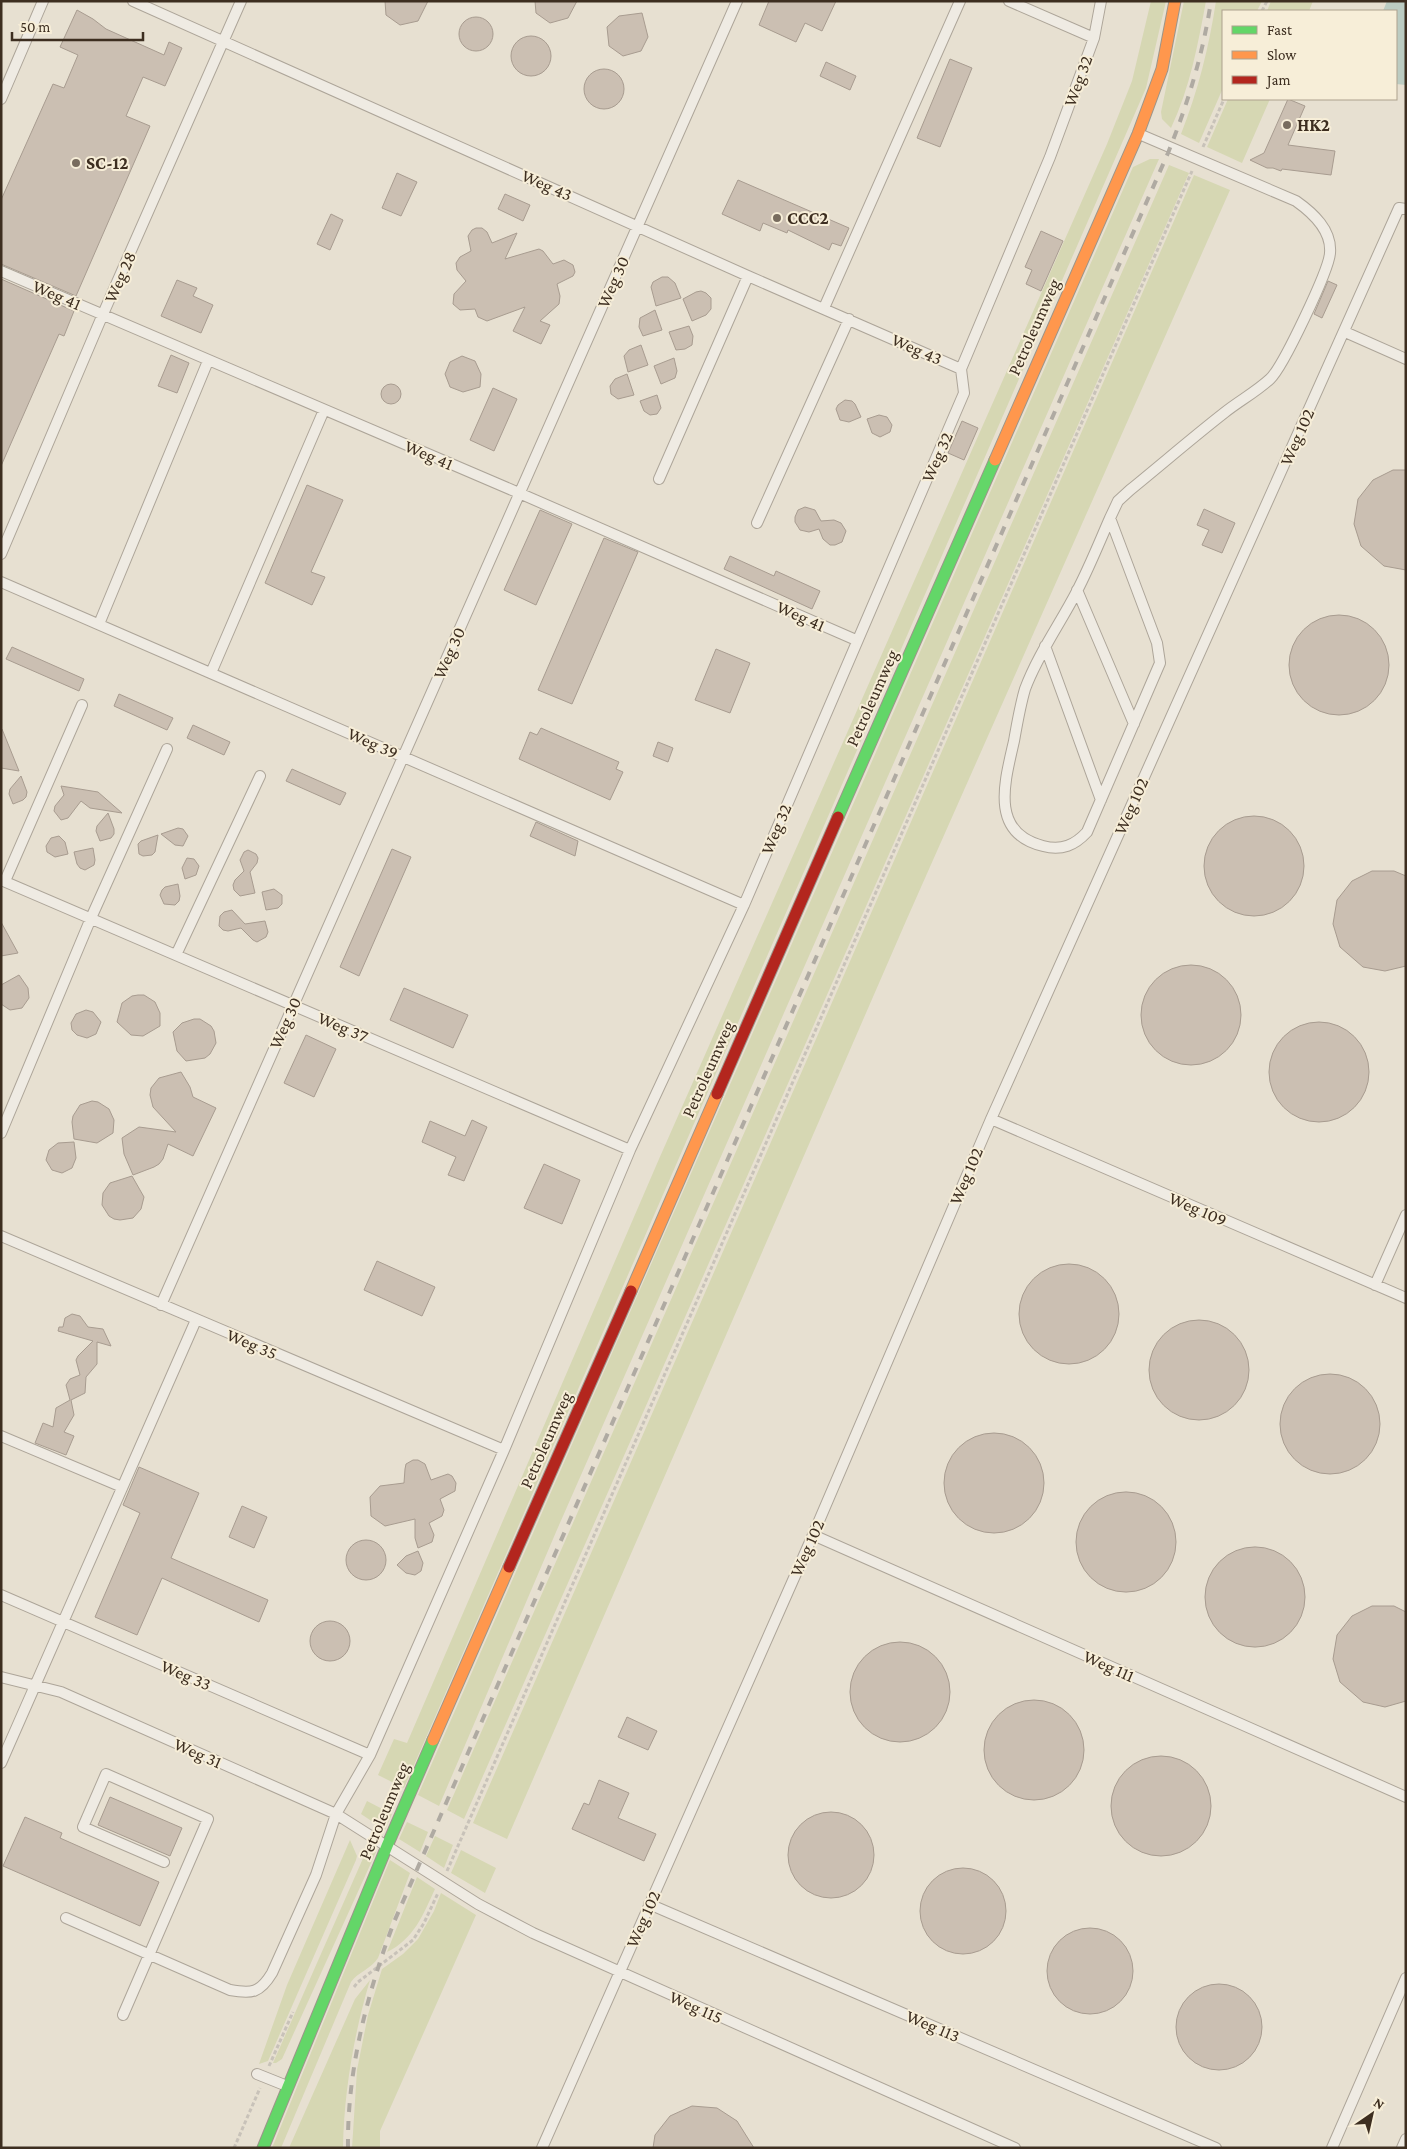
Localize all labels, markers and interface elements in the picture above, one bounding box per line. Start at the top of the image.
scale bar [12,10,144,42]
legend [1222,10,1397,100]
text: 50 m [20,19,50,35]
text: Fast [1267,22,1293,38]
text: Slow [1267,47,1297,63]
street label: Weg 32 [1060,53,1096,109]
text: Jam [1265,72,1290,89]
place label: HK2 [1297,115,1330,135]
marker: HK2 [1281,119,1293,131]
place label: SC-12 [86,153,128,173]
marker: SC-12 [70,157,82,169]
street label: Weg 43 [519,165,575,205]
place label: CCC2 [787,208,829,228]
marker: CCC2 [771,212,783,224]
street label: Weg 28 [100,248,140,306]
street label: Weg 30 [593,253,633,311]
street label: Petroleumweg [1004,275,1064,378]
street label: Weg 41 [30,276,84,314]
street label: Weg 43 [889,329,945,369]
street label: Weg 102 [1276,405,1318,469]
street label: Weg 32 [917,429,957,485]
street label: Weg 41 [402,436,456,474]
street label: Weg 41 [774,597,828,635]
street label: Weg 30 [429,624,469,682]
street label: Petroleumweg [842,646,902,749]
street label: Weg 39 [345,723,401,763]
street label: Weg 102 [1110,774,1152,838]
street label: Weg 32 [756,801,796,857]
street label: Weg 30 [265,994,305,1052]
street label: Weg 37 [315,1008,371,1046]
street label: Petroleumweg [678,1017,738,1120]
street label: Weg 102 [945,1144,987,1208]
street label: Weg 109 [1166,1188,1230,1230]
street label: Weg 35 [224,1324,280,1364]
street label: Petroleumweg [516,1388,576,1491]
street label: Weg 102 [786,1516,828,1580]
street label: Weg 111 [1080,1646,1138,1686]
street label: Weg 33 [158,1655,214,1695]
street label: Weg 31 [171,1734,225,1772]
street label: Petroleumweg [355,1759,414,1863]
street label: Weg 102 [622,1887,664,1951]
street label: Weg 115 [666,1986,726,2028]
street label: Weg 113 [903,2006,963,2046]
north arrow [1347,2089,1397,2139]
text: N [1371,2094,1388,2113]

